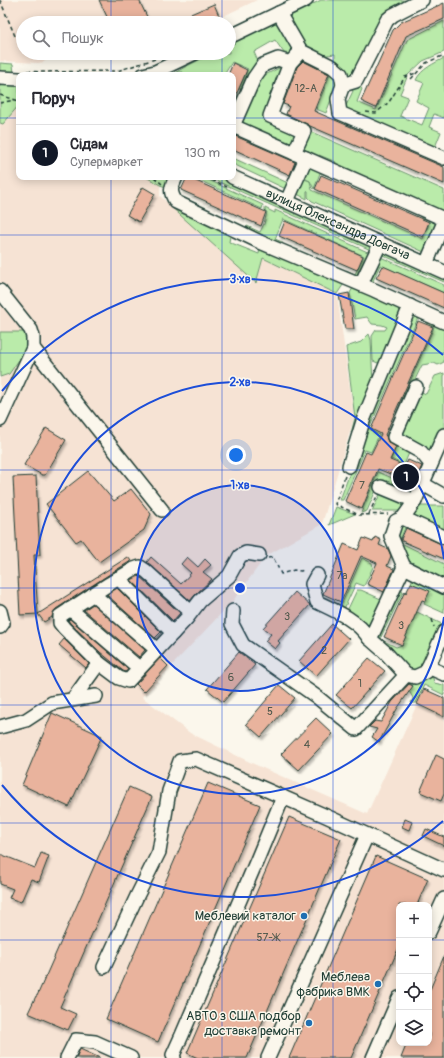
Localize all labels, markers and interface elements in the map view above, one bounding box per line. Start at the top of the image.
search box [16,16,236,60]
icon: search [30,27,52,49]
text: Пошук [62,29,104,48]
house number: 12-А [295,82,317,95]
text: Поруч [32,88,75,109]
text: Сідам [70,135,108,154]
text: 1 [42,145,48,161]
text: 130 m [184,145,220,161]
text: Супермаркет [70,154,143,170]
street label: вулиця Олександра Довгача [263,185,412,264]
text: 3 хв [229,272,251,287]
text: 2 хв [229,375,251,390]
your location [226,445,246,465]
pin: 1 [393,462,419,492]
text: 1 хв [230,478,250,493]
house number: 7 [359,479,365,492]
house number: 7а [337,569,347,582]
centre of rings [233,581,247,595]
house number: 3 [284,610,290,623]
house number: 3 [398,619,404,632]
house number: 2 [321,644,327,657]
house number: 6 [228,671,234,684]
house number: 1 [358,677,362,690]
house number: 5 [267,705,273,718]
house number: 4 [304,738,311,751]
map controls [396,902,432,1046]
button: + [396,902,432,938]
place label: Меблевий каталог [195,908,297,924]
marker: Меблевий каталог [299,911,309,921]
house number: 57-Ж [256,931,281,944]
button: − [396,938,432,974]
place label: Меблева фабрика ВМК [296,969,370,1000]
button: locate [396,974,432,1010]
marker: Меблева фабрика ВМК [373,979,383,989]
place label: АВТО з США подбор доставка ремонт [186,1008,301,1039]
button: layers [396,1010,432,1046]
marker: АВТО з США подбор доставка ремонт [304,1018,314,1028]

